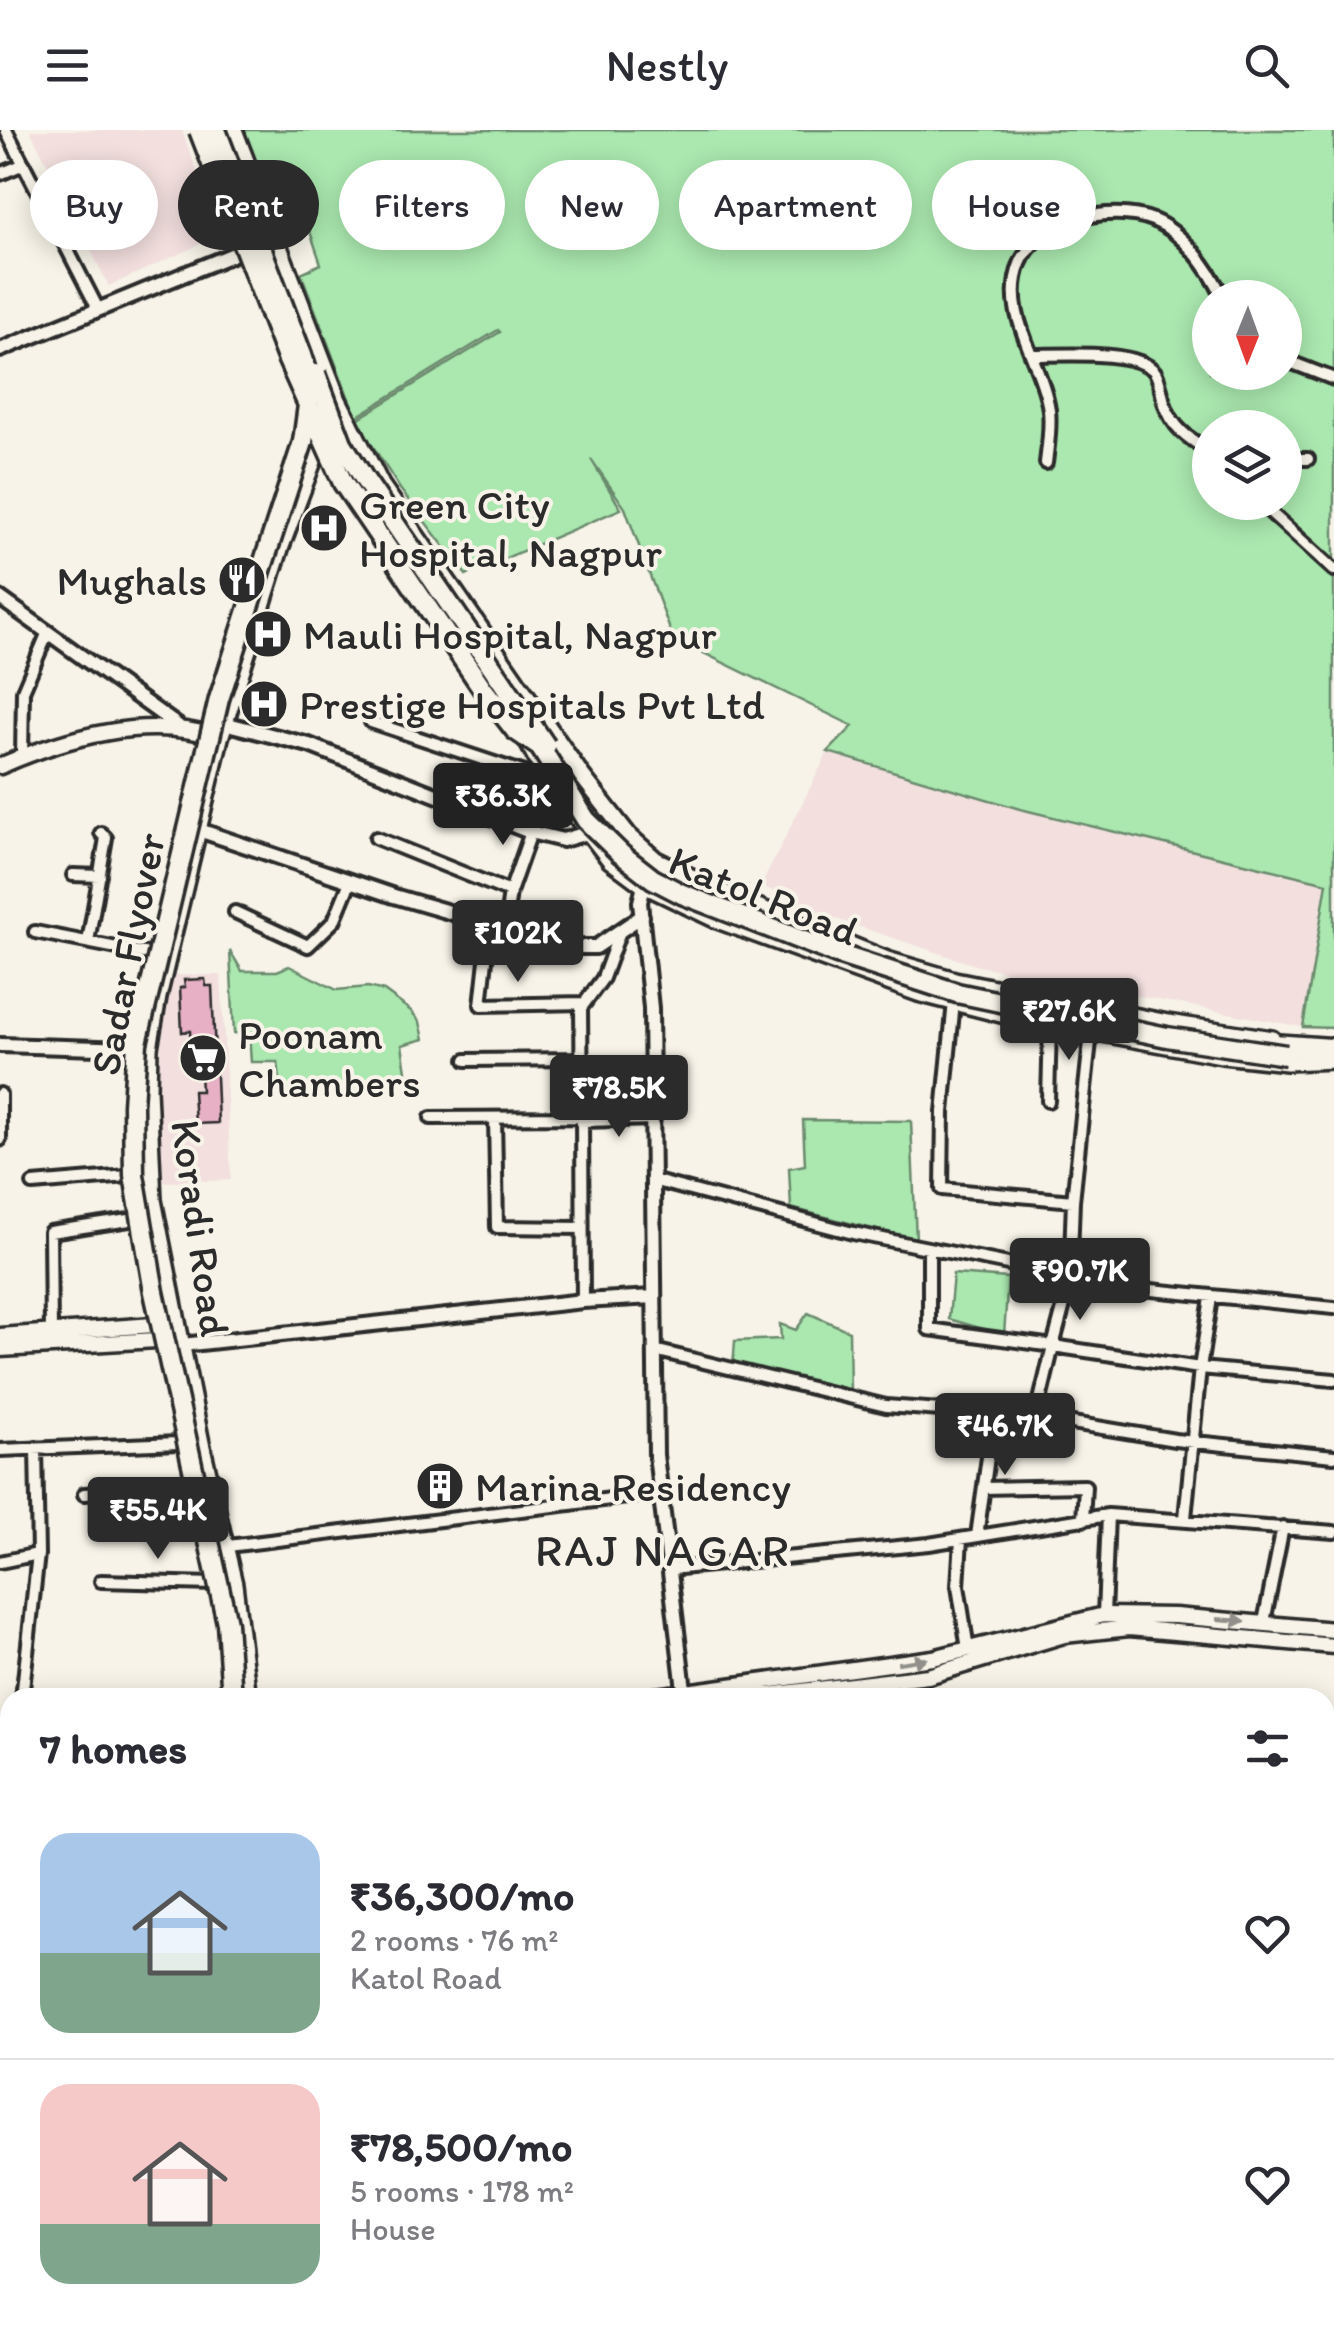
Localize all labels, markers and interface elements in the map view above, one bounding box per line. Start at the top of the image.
icon: menu [40,38,95,93]
text: Nestly [606,38,728,92]
icon: search [1239,38,1294,93]
chip: Buy [30,160,158,250]
chip: Rent [178,160,319,250]
chip: Filters [339,160,505,250]
chip: New [525,160,659,250]
chip: Apartment [679,160,912,250]
chip: House [932,160,1096,250]
north arrow [1192,280,1302,390]
map controls [1192,280,1302,520]
button: layers [1192,410,1302,520]
place label: Green City Hospital, Nagpur [359,479,662,578]
hospital icon: Green City Hospital, Nagpur [298,502,350,554]
restaurant icon: Mughals [216,554,268,606]
place label: Mughals [57,555,207,606]
hospital icon: Mauli Hospital, Nagpur [242,608,294,660]
place label: Mauli Hospital, Nagpur [303,609,717,660]
hospital icon: Prestige Hospitals Pvt Ltd [238,678,290,730]
place label: Prestige Hospitals Pvt Ltd [299,679,765,730]
pin: ₹36.3K [422,763,584,848]
text: ₹36.3K [455,776,551,814]
street label: Sadar Flyover [79,828,176,1079]
street label: Katol Road [662,835,866,956]
pin: ₹102K [448,900,588,985]
text: ₹102K [474,913,562,951]
pin: ₹27.6K [988,978,1150,1063]
text: ₹27.6K [1022,991,1116,1029]
place label: Poonam Chambers [238,1009,421,1108]
supermarket icon: Poonam Chambers [177,1032,229,1084]
pin: ₹78.5K [538,1055,700,1140]
text: ₹78.5K [572,1068,666,1106]
street label: Koradi Road [160,1117,241,1340]
pin: ₹90.7K [999,1238,1161,1323]
text: ₹90.7K [1032,1251,1128,1289]
pin: ₹46.7K [924,1393,1086,1478]
text: ₹46.7K [957,1406,1053,1444]
building icon: Marina Residency [414,1460,466,1512]
place label: Marina Residency [475,1461,791,1512]
pin: ₹55.4K [77,1477,239,1562]
text: ₹55.4K [110,1490,206,1528]
district label: RAJ NAGAR [535,1523,791,1577]
one-way arrow [1215,1612,1247,1628]
one-way arrow [896,1653,928,1669]
icon: filters [1240,1721,1295,1776]
text: 7 homes [40,1723,187,1774]
text: ₹36,300/mo [350,1870,575,1921]
icon: home [120,1873,240,1993]
icon: heart [1240,1906,1295,1961]
text: 2 rooms · 76 m² [350,1921,559,1959]
text: Katol Road [350,1959,502,1997]
text: ₹78,500/mo [350,2121,572,2172]
icon: home [120,2124,240,2244]
icon: heart [1240,2157,1295,2212]
text: 5 rooms · 178 m² [350,2172,574,2210]
text: House [350,2210,436,2248]

